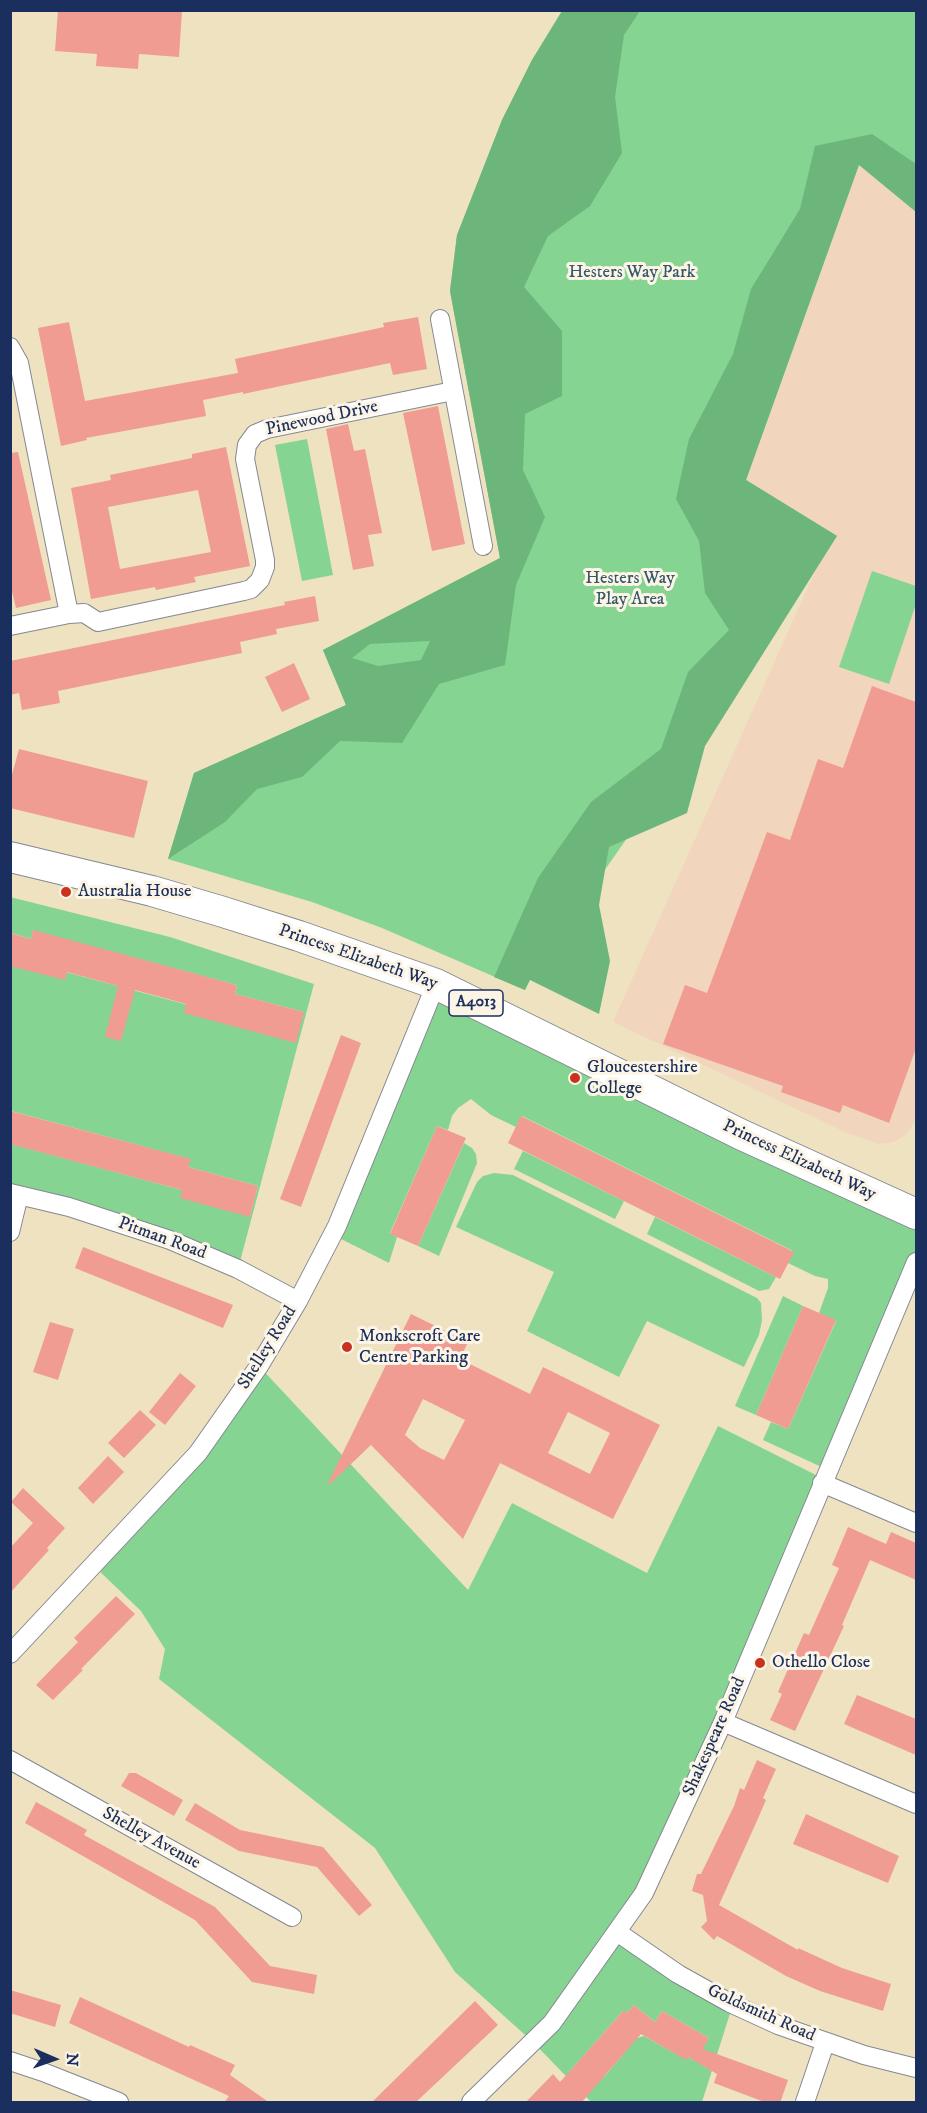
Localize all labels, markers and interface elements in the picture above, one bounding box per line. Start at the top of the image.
park label: Hesters Way Park [568,262,696,284]
street label: Pinewood Drive [264,397,380,441]
park label: Hesters Way Play Area [585,568,675,610]
place label: Australia House [78,881,192,903]
marker: Australia House [59,885,73,899]
street label: Princess Elizabeth Way [276,921,440,995]
road number: A4013 [449,990,503,1016]
place label: Gloucestershire College [587,1057,698,1100]
marker: Gloucestershire College [568,1071,582,1085]
street label: Princess Elizabeth Way [719,1116,879,1206]
street label: Pitman Road [115,1213,209,1265]
street label: Shelley Road [234,1302,302,1394]
place label: Monkscroft Care Centre Parking [359,1326,481,1368]
marker: Monkscroft Care Centre Parking [340,1340,354,1354]
place label: Othello Close [772,1652,870,1674]
marker: Othello Close [753,1656,767,1670]
street label: Shakespeare Road [679,1674,751,1800]
street label: Shelley Avenue [98,1803,204,1875]
street label: Goldsmith Road [704,1981,818,2047]
north arrow [24,2029,84,2089]
text: N [62,2053,82,2067]

